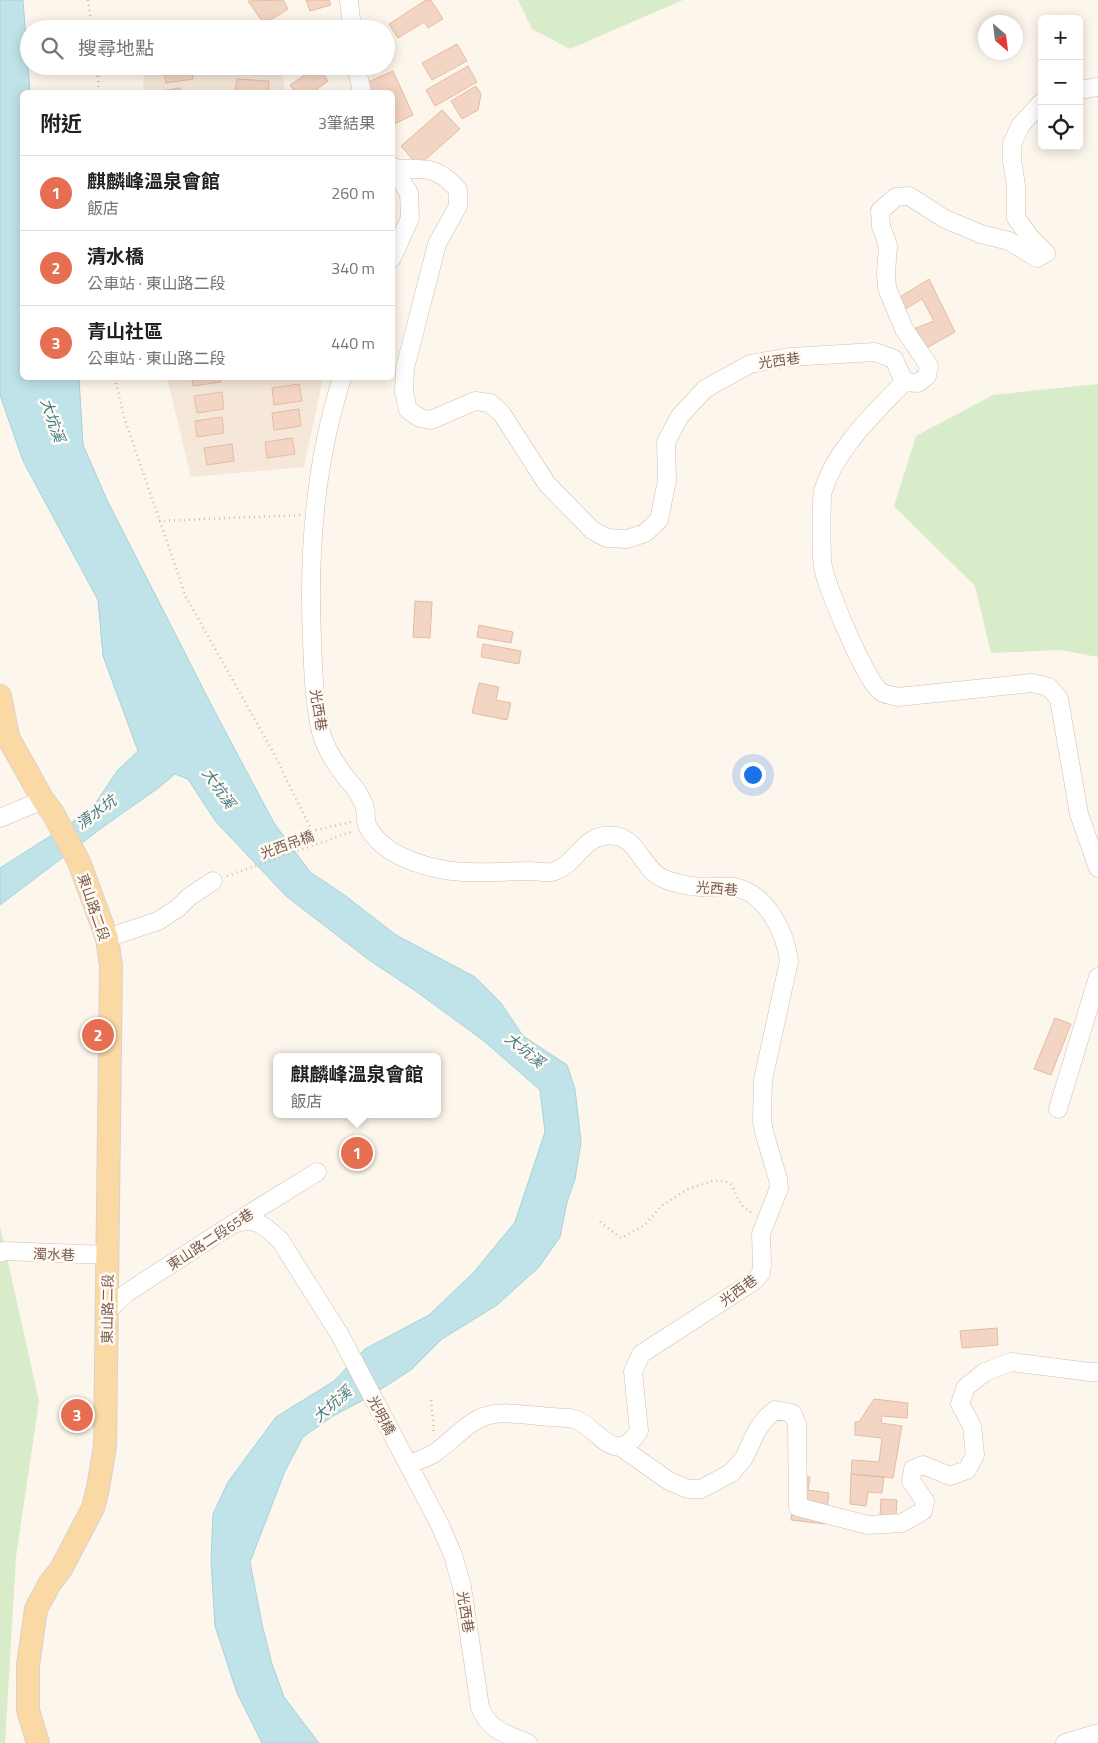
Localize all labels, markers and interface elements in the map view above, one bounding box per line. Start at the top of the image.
north arrow [978,15,1023,60]
map controls [1038,15,1083,150]
button: + [1038,15,1083,60]
search box [20,20,395,75]
text: 搜尋地點 [78,33,154,62]
icon: search [38,34,66,62]
button: − [1038,60,1083,105]
button: locate [1038,105,1083,150]
text: 附近 [40,107,82,139]
text: 3筆結果 [318,111,375,135]
text: 麒麟峰溫泉會館 [87,166,220,195]
text: 1 [52,181,60,205]
text: 260 m [331,181,375,205]
text: 飯店 [87,196,119,220]
text: 清水橋 [87,241,144,270]
text: 2 [52,256,60,280]
text: 340 m [331,256,375,280]
text: 公車站 · 東山路二段 [87,271,226,295]
text: 青山社區 [87,316,163,345]
text: 3 [52,331,60,355]
text: 440 m [331,331,375,355]
text: 公車站 · 東山路二段 [87,346,226,370]
street label: 光西巷 [757,347,801,373]
water label: 大坑溪 [35,395,72,447]
street label: 光西巷 [305,688,333,732]
your location [740,762,766,788]
water label: 大坑溪 [197,763,242,815]
water label: 清水坑 [71,788,123,835]
street label: 光西吊橋 [257,825,317,863]
street label: 東山路二段 [73,870,115,944]
street label: 光西巷 [695,876,739,900]
pin: 2 [82,1016,114,1054]
water label: 大坑溪 [500,1027,551,1074]
popup [273,1053,441,1118]
text: 麒麟峰溫泉會館 [290,1059,424,1088]
text: 飯店 [290,1089,323,1113]
pin: 1 [341,1134,373,1172]
street label: 東山路二段65巷 [162,1203,258,1275]
street label: 濁水巷 [33,1243,75,1265]
street label: 光西巷 [715,1269,761,1311]
street label: 東山路二段 [96,1274,118,1344]
water label: 大坑溪 [307,1379,358,1427]
street label: 光明橋 [363,1392,401,1438]
pin: 3 [61,1396,93,1434]
street label: 光西巷 [452,1590,480,1634]

